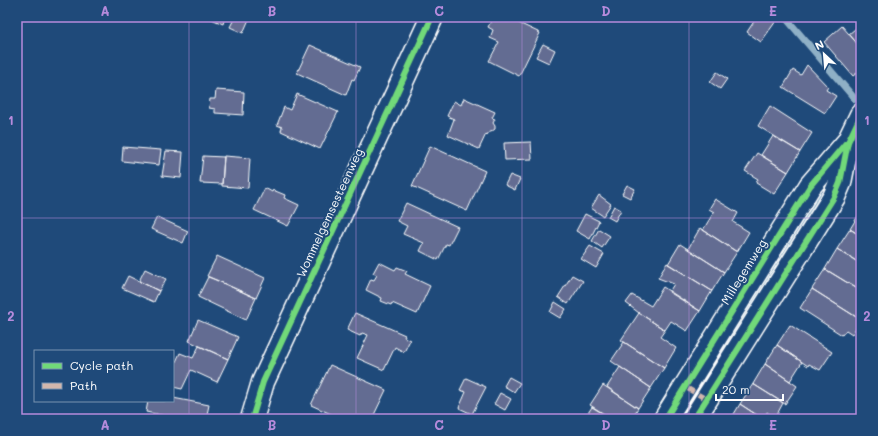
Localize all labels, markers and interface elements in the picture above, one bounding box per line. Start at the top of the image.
text: A [100,2,110,19]
text: B [268,2,277,19]
text: C [434,2,444,19]
text: D [601,2,611,19]
text: E [769,2,777,19]
north arrow [804,34,844,74]
text: N [812,36,826,53]
text: 1 [8,111,14,128]
text: 1 [864,111,870,128]
street label: Wommelgemsesteenweg [292,145,366,280]
street label: Millegemweg [717,236,770,307]
text: 2 [7,307,15,324]
text: 2 [863,307,871,324]
legend [34,350,174,402]
text: Cycle path [70,357,133,373]
scale bar [716,376,783,402]
text: Path [70,377,97,393]
text: 20 m [722,381,750,397]
text: A [100,416,110,433]
text: B [268,416,277,433]
text: C [434,416,444,433]
text: D [601,416,611,433]
text: E [769,416,777,433]

